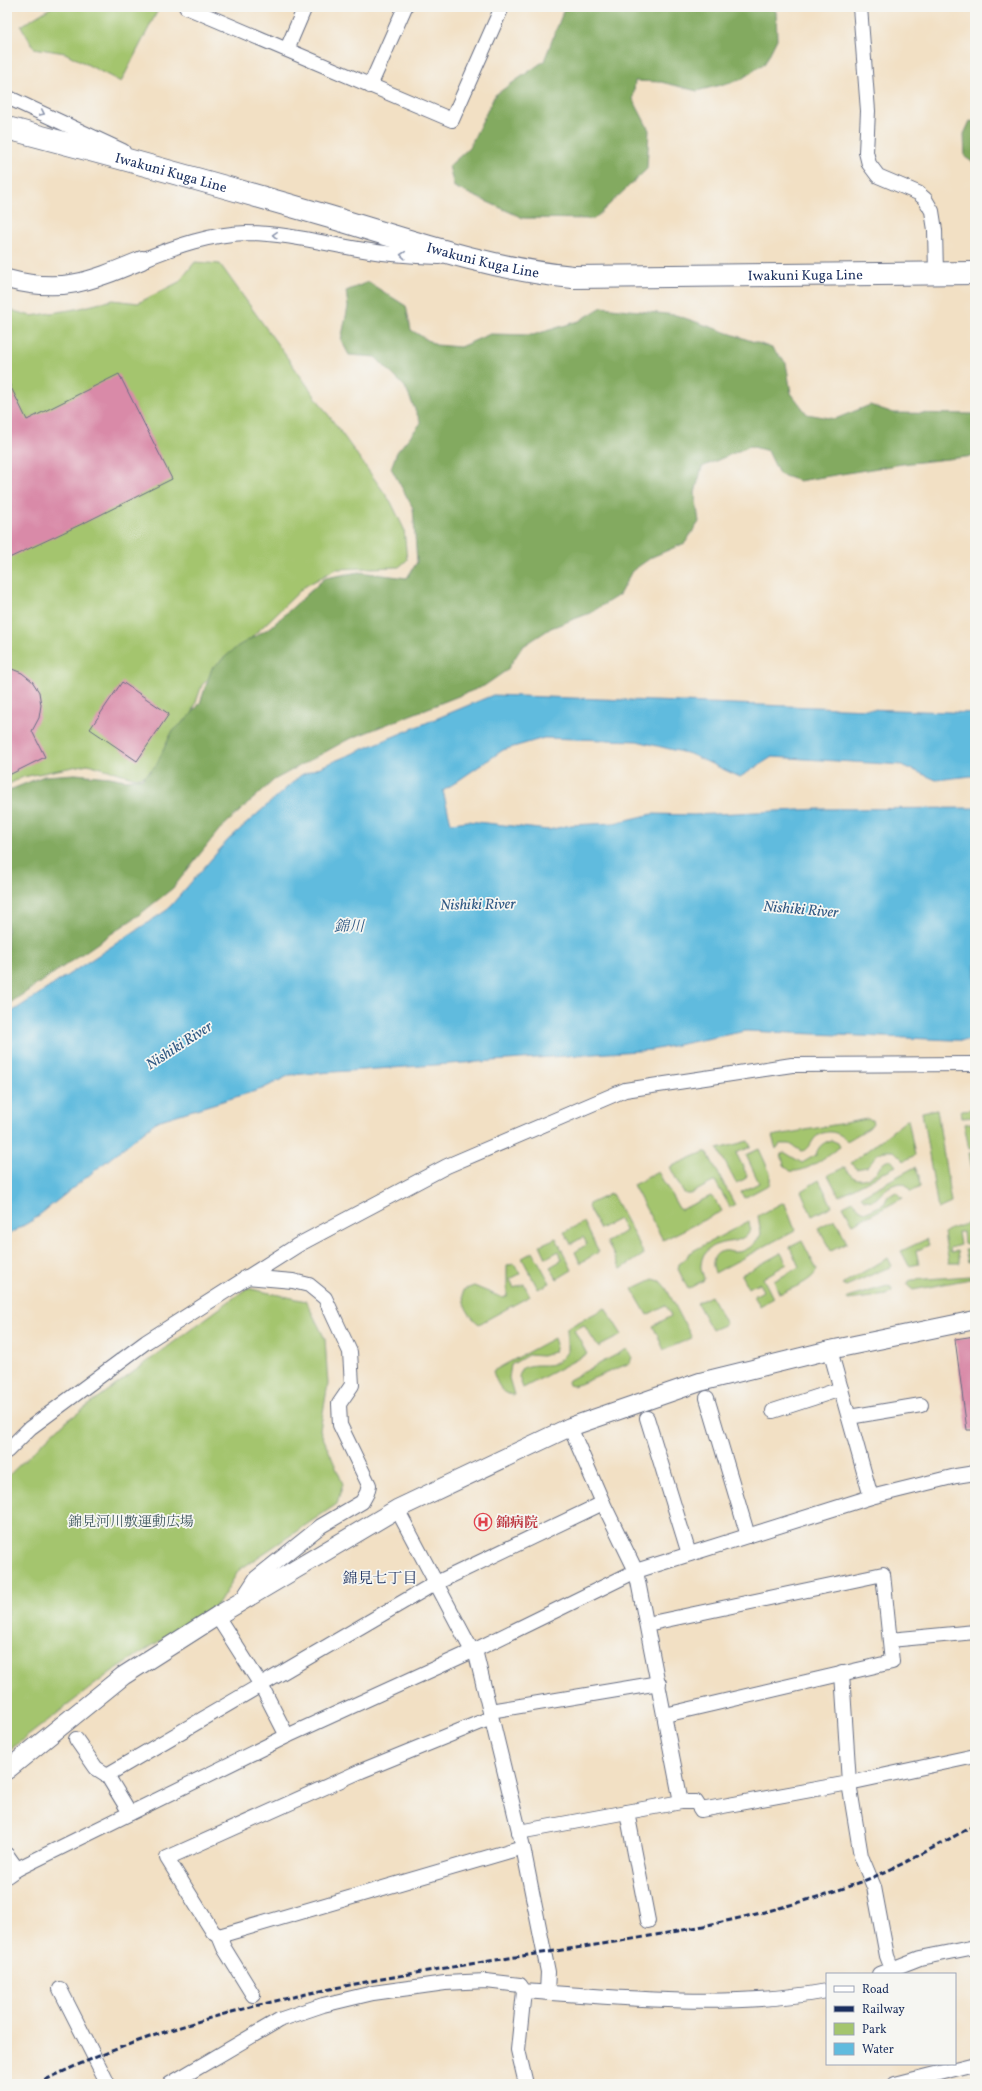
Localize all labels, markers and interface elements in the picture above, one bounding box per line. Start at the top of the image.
one-way arrow [38,108,46,116]
street label: Iwakuni Kuga Line [113,149,229,198]
one-way arrow [272,231,278,240]
street label: Iwakuni Kuga Line [424,239,541,284]
one-way arrow [400,250,406,259]
street label: Iwakuni Kuga Line [748,266,863,286]
water label: Nishiki River [440,894,516,917]
water label: Nishiki River [762,897,840,924]
water label: 錦川 [334,917,366,938]
water label: Nishiki River [142,1017,218,1076]
hospital icon: 錦病院 [473,1512,493,1532]
park label: 錦見河川敷運動広場 [68,1513,194,1532]
place label: 錦病院 [496,1514,538,1533]
district label: 錦見七丁目 [342,1569,418,1590]
legend [826,1973,956,2065]
text: Road [862,1982,889,1998]
text: Railway [862,2002,905,2018]
text: Park [862,2022,887,2038]
text: Water [862,2042,894,2058]

